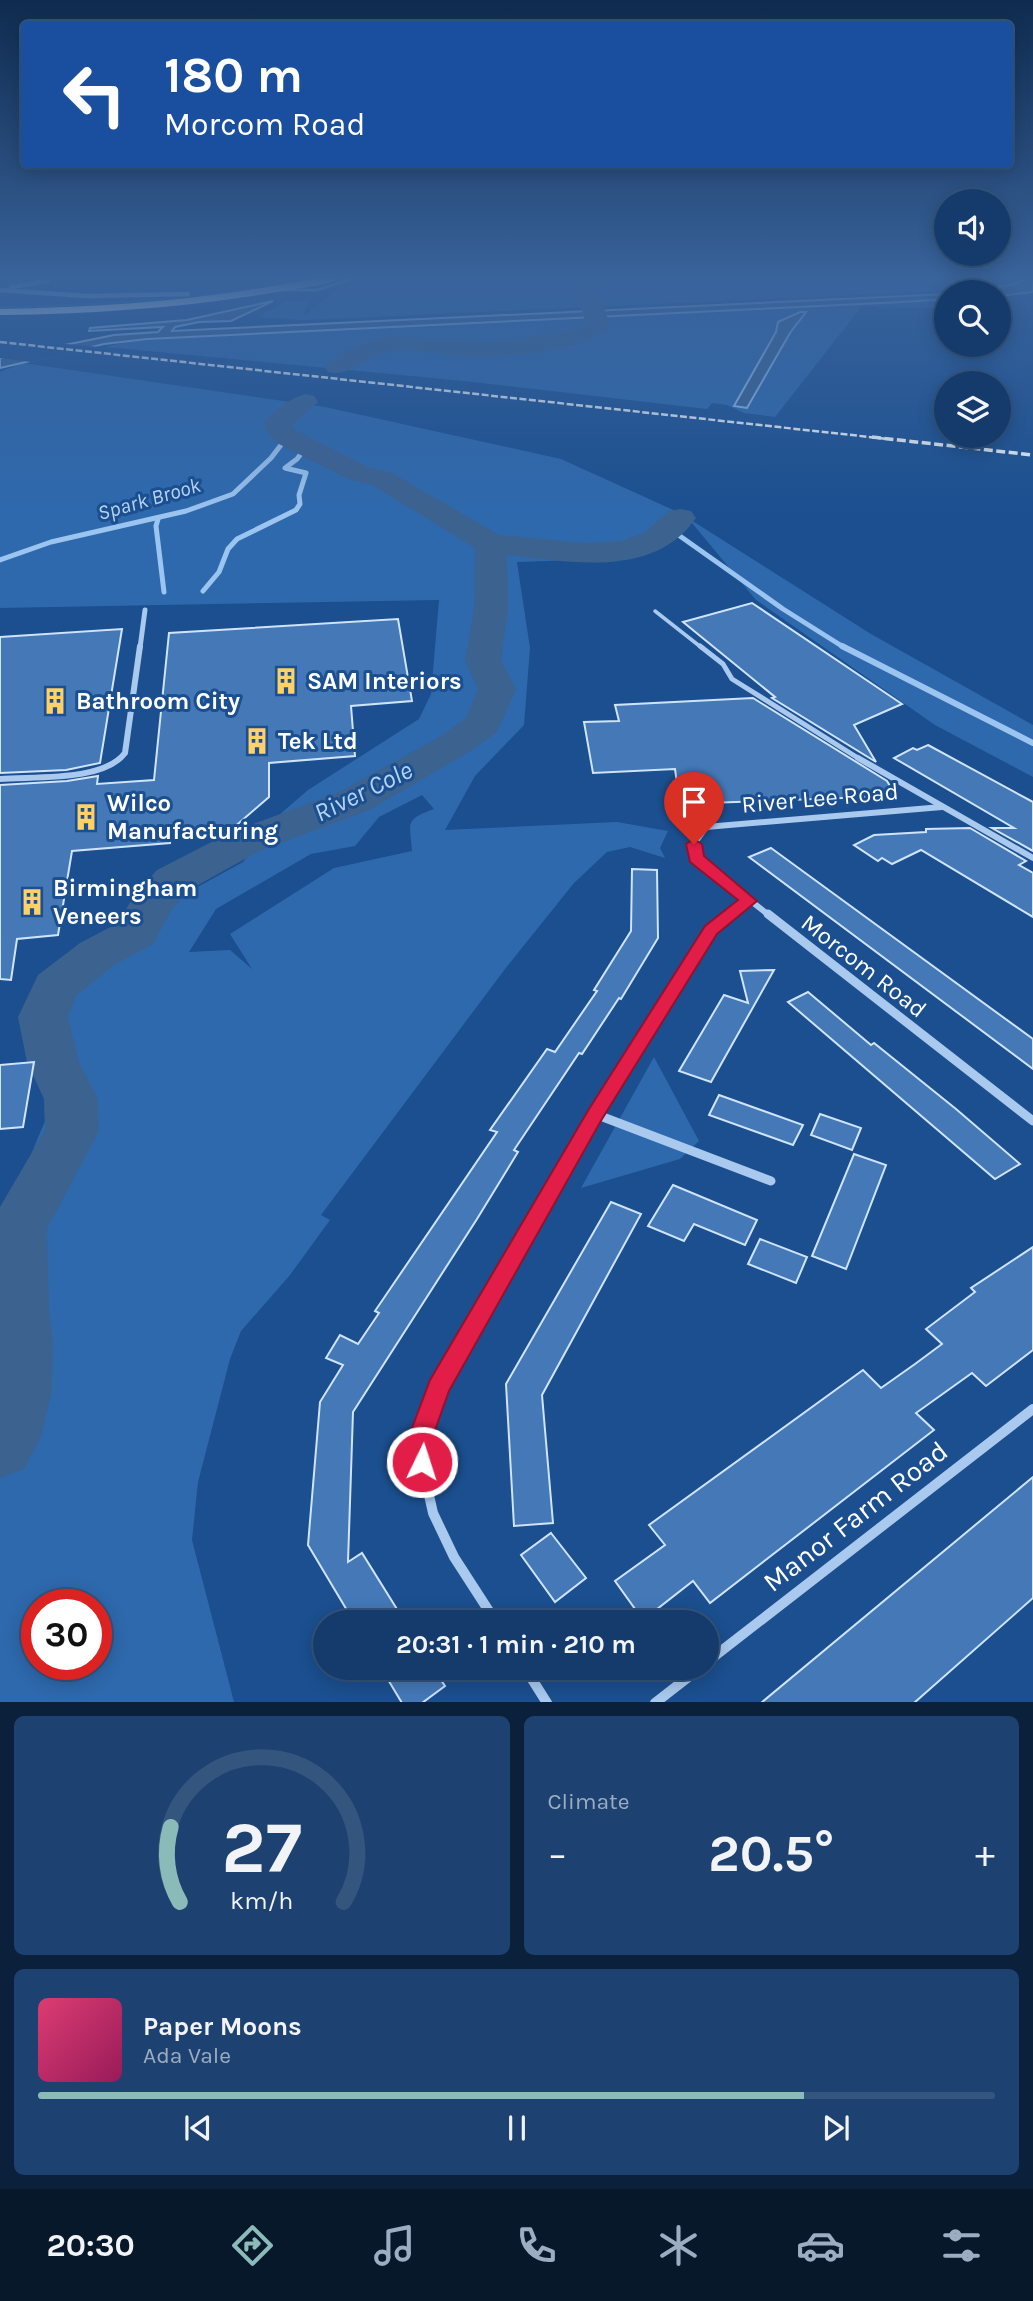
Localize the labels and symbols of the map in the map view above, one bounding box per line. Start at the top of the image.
water label: Spark Brook [95,473,203,525]
building icon: SAM Interiors [271,666,301,696]
place label: SAM Interiors [307,667,462,695]
building icon: Bathroom City [40,686,70,716]
place label: Bathroom City [76,687,240,715]
building icon: Tek Ltd [242,726,272,756]
place label: Tek Ltd [278,727,358,755]
water label: River Cole [309,754,417,828]
pin [664,772,724,844]
street label: River Lee Road [740,777,900,819]
place label: Wilco Manufacturing [107,789,278,845]
building icon: Wilco Manufacturing [71,802,101,832]
place label: Birmingham Veneers [53,874,197,930]
building icon: Birmingham Veneers [17,887,47,917]
street label: Morcom Road [796,908,932,1024]
position arrow [385,1425,459,1499]
street label: Manor Farm Road [757,1434,954,1599]
speed limit sign: 30 [21,1589,112,1680]

